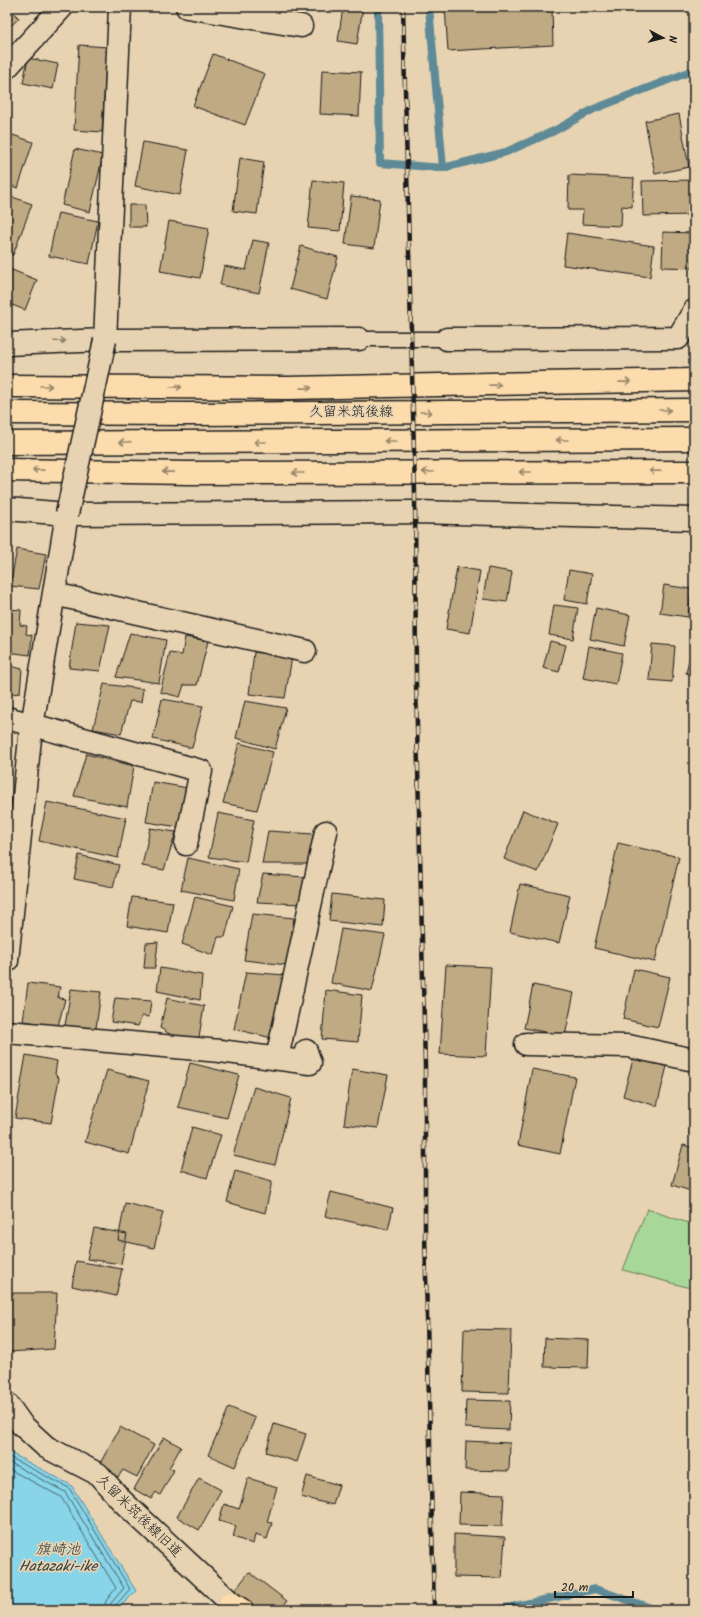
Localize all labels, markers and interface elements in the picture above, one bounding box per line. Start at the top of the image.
north arrow [643,18,683,58]
text: N [663,35,681,44]
one-way arrow [53,338,66,345]
one-way arrow [618,378,631,386]
one-way arrow [488,381,501,388]
one-way arrow [39,382,52,390]
one-way arrow [169,383,182,391]
one-way arrow [299,384,312,392]
street label: 久留米筑後線 [309,401,393,423]
one-way arrow [658,406,671,414]
one-way arrow [419,408,432,416]
one-way arrow [556,436,569,444]
one-way arrow [384,437,397,445]
one-way arrow [119,438,132,446]
one-way arrow [254,438,267,446]
one-way arrow [32,466,45,474]
one-way arrow [422,468,435,476]
one-way arrow [519,468,532,476]
one-way arrow [649,468,662,475]
one-way arrow [162,469,175,476]
one-way arrow [292,469,305,477]
street label: 久留米筑後線旧道 [91,1469,187,1563]
water label: 旗崎池 Hatazaki-ike [19,1538,98,1579]
scale bar [555,1573,633,1599]
text: 20 m [561,1578,589,1597]

